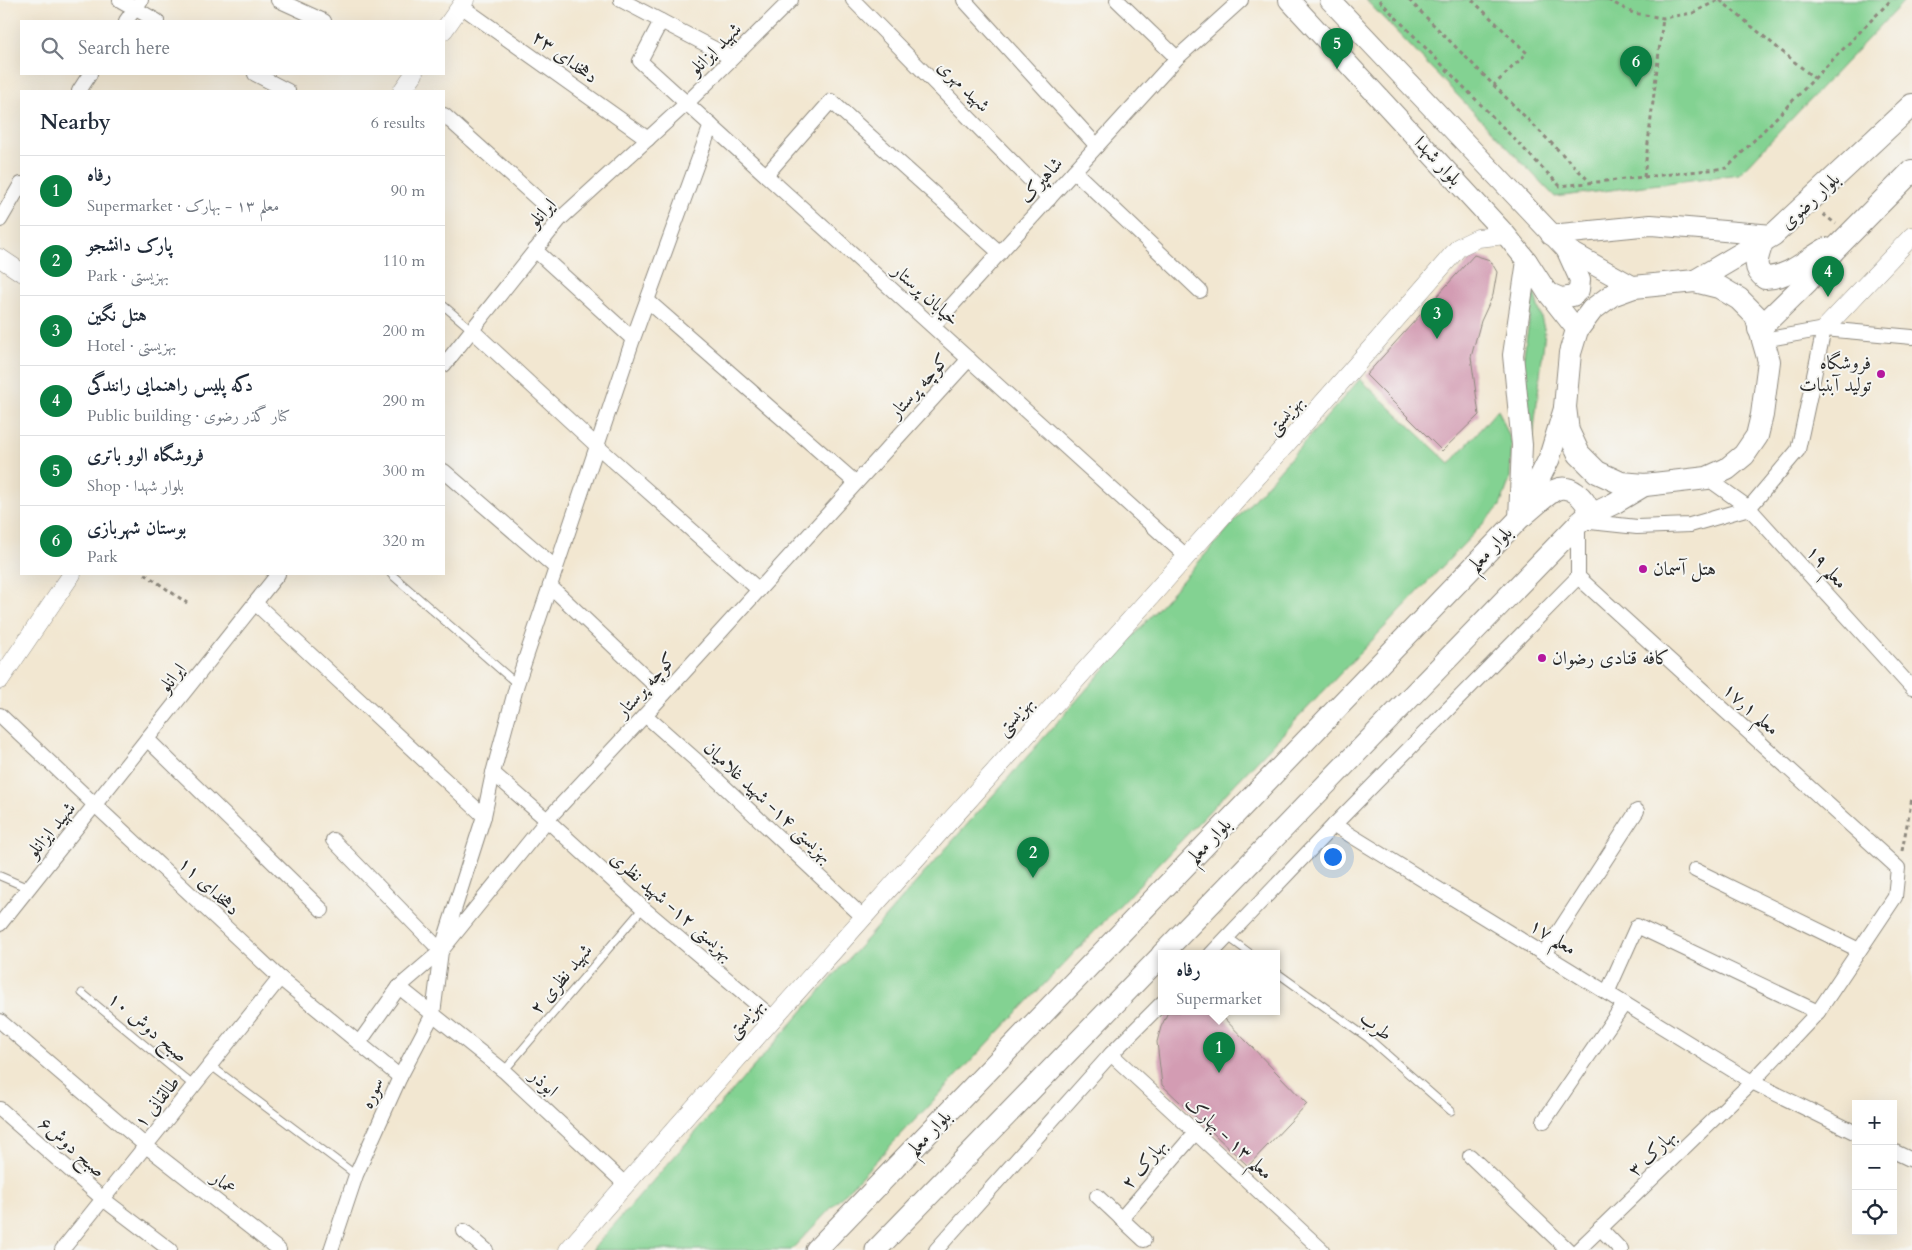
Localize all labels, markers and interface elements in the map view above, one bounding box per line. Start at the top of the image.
street label: شهید ایزانلو [681,17,747,83]
search box [20,20,445,75]
street label: دهخدای ۲۳ [527,24,603,90]
pin: 5 [1321,28,1353,69]
icon: search [38,34,66,62]
text: Search here [78,35,170,61]
pin: 6 [1620,46,1652,87]
street label: شهید مهری [932,54,996,118]
text: Nearby [40,108,111,137]
text: 6 results [371,112,425,134]
street label: بلوار شهدا [1408,130,1468,192]
street label: شاهپرک [1013,151,1069,209]
text: رفاه [87,162,112,188]
street label: بلوار رضوی [1774,167,1846,235]
text: 1 [52,180,60,202]
text: 90 m [391,180,425,202]
street label: ایرانلو [520,192,562,235]
text: Supermarket · معلم ۱۳ - بهارک [87,195,279,217]
text: پارک دانشجو [87,232,172,258]
text: 2 [52,250,60,272]
text: 110 m [383,250,425,272]
pin: 4 [1812,256,1844,297]
street label: خیابان پرستار [885,257,965,332]
text: Park · بهزیستی [87,265,169,287]
pin: 3 [1421,298,1453,339]
text: هتل نگین [87,302,147,328]
text: 3 [52,320,60,342]
text: 200 m [383,320,425,342]
text: Hotel · بهزیستی [87,335,176,357]
street label: کوچه پرستار [881,348,955,426]
place label: فروشگاه تولید آبنبات [1799,350,1871,398]
marker: فروشگاه تولید آبنبات [1875,368,1887,380]
text: دکه پلیس راهنمایی رانندگی [87,372,253,398]
street label: بهزیستی [1260,389,1310,441]
text: 4 [52,390,60,412]
text: 290 m [383,390,425,412]
text: Public building · کنار گذر رضوی [87,405,290,427]
text: فروشگاه الوو باتری [87,442,204,468]
text: 5 [52,460,60,482]
text: 300 m [383,460,425,482]
text: Shop · بلوار شهدا [87,475,184,497]
text: بوستان شهربازی [87,515,186,541]
street label: بلوار معلم [1462,520,1523,582]
text: 6 [52,530,60,552]
text: 320 m [383,530,425,552]
street label: معلم ۱۹ [1796,539,1854,599]
text: Park [87,546,118,568]
place label: هتل آسمان [1653,556,1716,582]
marker: هتل آسمان [1637,563,1649,575]
place label: کافه قنادی رضوان [1552,645,1670,671]
street label: کوچه پرستار [608,647,682,725]
marker: کافه قنادی رضوان [1536,652,1548,664]
street label: ایرانلو [151,657,192,700]
street label: معلم ۱۷٫۱ [1713,677,1785,746]
street label: بهزیستی [990,690,1040,742]
street label: بهزیستی ۱۴- شهید غلامیان [698,735,838,869]
street label: شهید ایزانلو [19,796,82,865]
street label: بلوار معلم [1181,812,1242,874]
pin: 2 [1017,837,1049,878]
your location [1320,844,1346,870]
street label: بهزیستی ۱۲- شهید نظری [605,845,739,967]
street label: دهخدای ۱۱ [172,851,246,921]
street label: معلم ۱۷ [1521,912,1581,967]
street label: شهید نظری ۲ [524,938,598,1020]
popup [1158,950,1280,1015]
text: رفاه [1176,957,1201,983]
street label: صبح دوش ۱۰ [100,986,194,1071]
text: Supermarket [1176,988,1262,1010]
street label: بهزیستی [720,992,770,1044]
street label: طرب [1354,1005,1398,1047]
pin: 1 [1203,1032,1235,1073]
street label: ابوذر [523,1062,564,1103]
street label: طالقانی ۱ [128,1070,186,1134]
street label: سوره [354,1073,390,1113]
street label: معلم ۱۳ - بهارک [1175,1090,1279,1190]
map controls [1852,1100,1897,1235]
button: + [1852,1100,1897,1145]
street label: بلوار معلم [901,1104,962,1166]
street label: صبح دوش۶ [30,1111,111,1186]
street label: بهارک ۳ [1622,1123,1682,1183]
street label: بهارک ۲ [1115,1133,1173,1195]
button: − [1852,1145,1897,1190]
street label: عمار [204,1164,242,1201]
button: locate [1852,1190,1897,1235]

